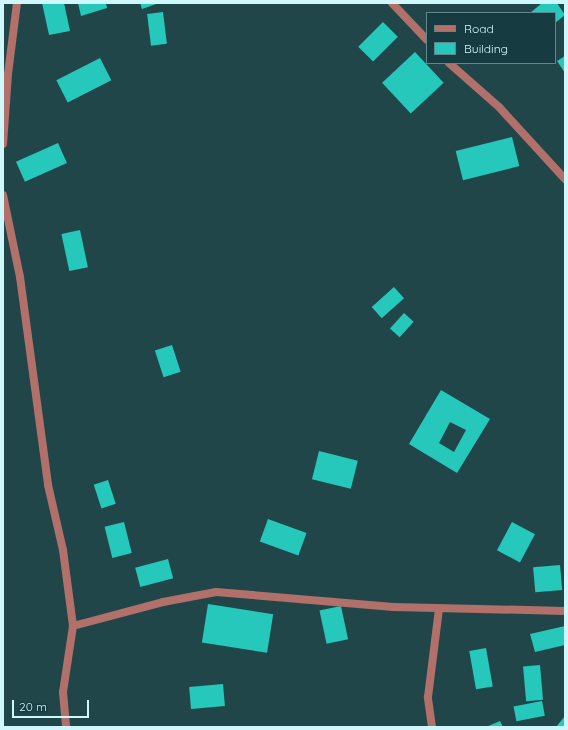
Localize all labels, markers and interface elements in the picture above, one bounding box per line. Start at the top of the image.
legend [426,12,556,64]
text: Road [464,21,494,36]
text: Building [464,41,508,56]
scale bar [14,692,91,718]
text: 20 m [19,699,47,714]

